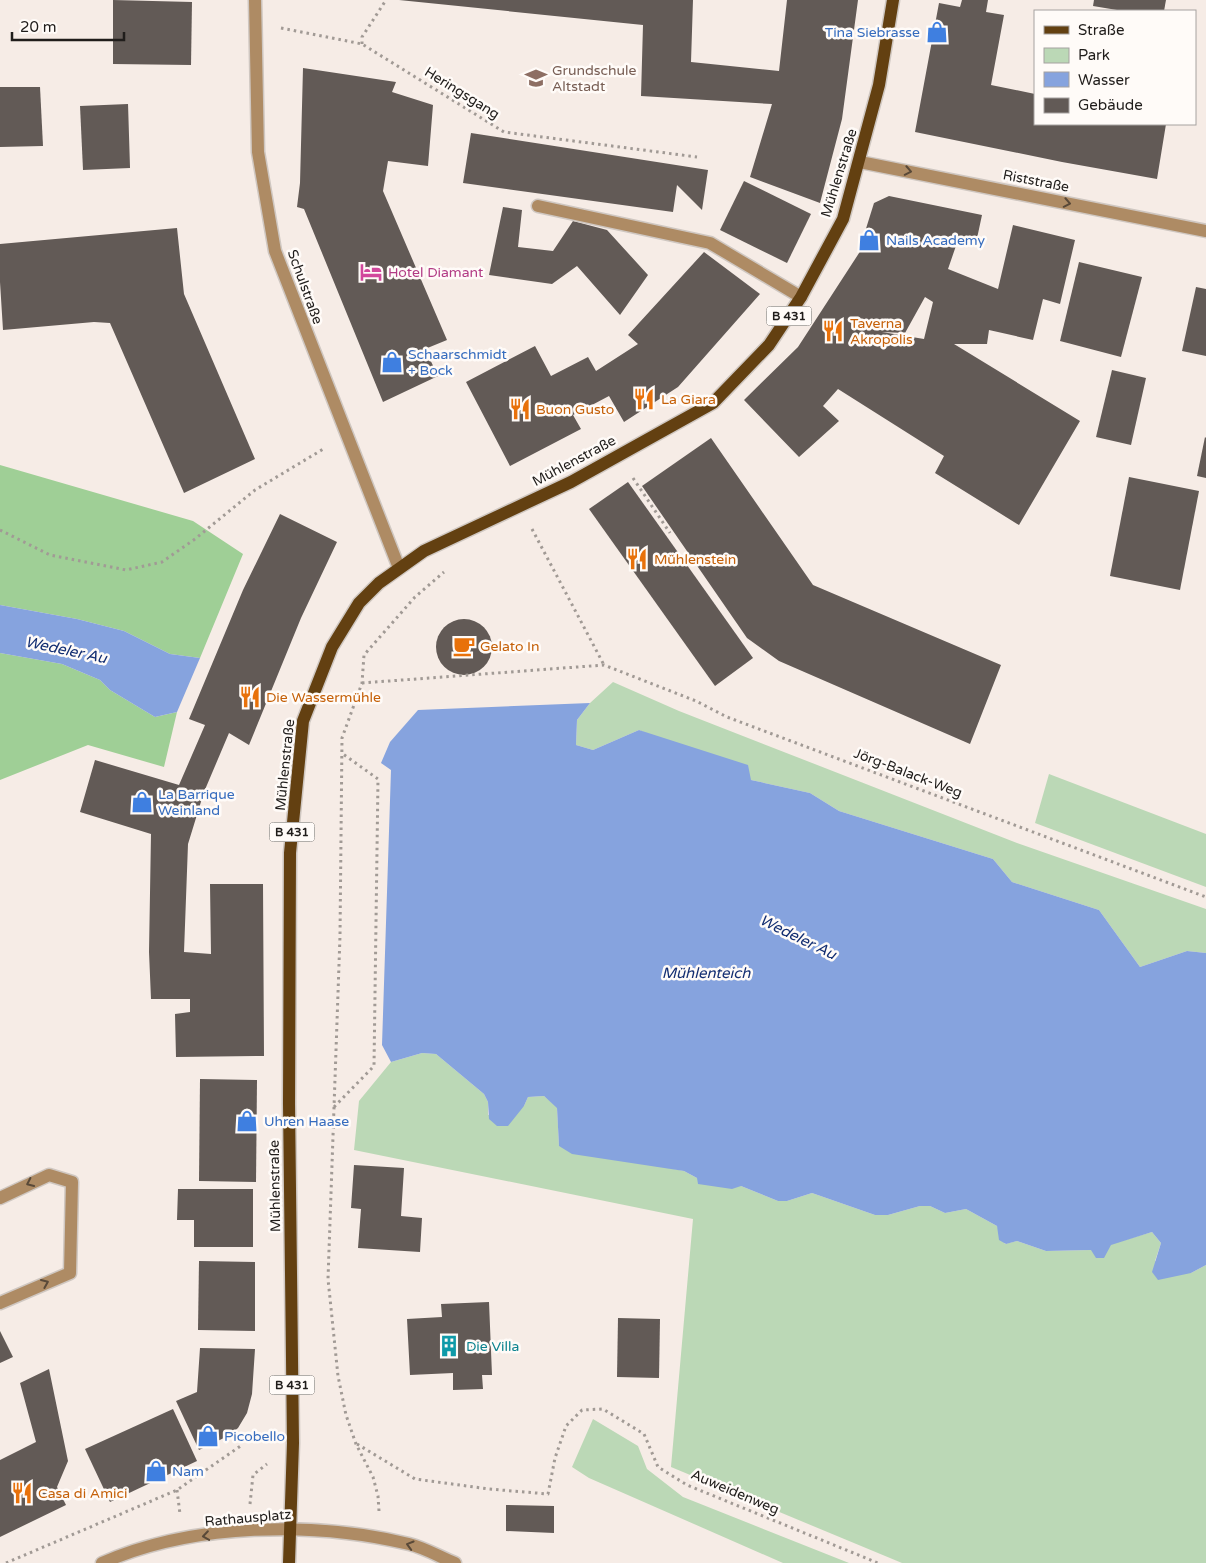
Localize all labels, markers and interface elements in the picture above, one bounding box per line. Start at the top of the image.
scale bar [12,10,125,42]
legend [1034,10,1196,125]
text: 20 m [20,18,57,36]
shop icon: Tina Siebrasse [924,19,950,45]
text: Straße [1078,21,1124,39]
place label: Tina Siebrasse [825,24,920,41]
text: Park [1078,46,1110,64]
place label: Grundschule Altstadt [552,62,637,95]
street label: Heringsgang [421,63,503,123]
school or university icon: Grundschule Altstadt [523,65,549,91]
text: Wasser [1078,71,1130,89]
text: Gebäude [1078,96,1143,114]
street label: Mühlenstraße [817,126,861,219]
one-way arrow [904,165,912,176]
street label: Riststraße [1001,166,1071,196]
one-way arrow [1063,197,1072,208]
shop icon: Nails Academy [856,227,882,253]
place label: Nails Academy [886,232,986,249]
street label: Schulstraße [284,247,326,327]
hotel icon: Hotel Diamant [358,259,384,285]
place label: Hotel Diamant [388,264,484,281]
road number: B 431 [766,306,812,326]
place label: Taverna Akropolis [850,315,913,348]
restaurant icon: Taverna Akropolis [820,318,846,344]
place label: Schaarschmidt + Bock [408,346,508,379]
shop icon: Schaarschmidt + Bock [379,349,405,375]
restaurant icon: La Giara [631,386,657,412]
place label: La Giara [661,391,716,408]
restaurant icon: Buon Gusto [507,396,533,422]
place label: Buon Gusto [536,401,614,418]
street label: Mühlenstraße [529,432,619,490]
restaurant icon: Mühlenstein [624,546,650,572]
place label: Mühlenstein [654,551,736,568]
water label: Wedeler Au [24,633,109,668]
cafe icon: Gelato In [451,633,477,659]
place label: Gelato In [480,638,540,655]
restaurant icon: Die Wassermühle [237,684,263,710]
place label: Die Wassermühle [266,689,381,706]
street label: Mühlenstraße [272,718,298,812]
street label: Jörg-Balack-Weg [851,745,965,801]
place label: La Barrique Weinland [158,786,235,819]
shop icon: La Barrique Weinland [129,789,155,815]
road number: B 431 [270,822,314,842]
water label: Wedeler Au [757,911,840,964]
water label: Mühlenteich [662,964,751,982]
shop icon: Uhren Haase [234,1108,260,1134]
place label: Uhren Haase [264,1113,349,1130]
street label: Mühlenstraße [266,1140,284,1232]
one-way arrow [26,1177,35,1188]
one-way arrow [40,1279,49,1290]
building icon: Die Villa [436,1333,462,1359]
place label: Die Villa [466,1338,519,1355]
road number: B 431 [270,1376,314,1394]
shop icon: Picobello [195,1423,221,1449]
place label: Picobello [224,1428,285,1445]
shop icon: Nam [143,1458,169,1484]
place label: Nam [172,1463,204,1480]
street label: Auweidenweg [688,1466,782,1518]
restaurant icon: Casa di Amici [9,1480,35,1506]
place label: Casa di Amici [38,1485,127,1502]
street label: Rathausplatz [204,1506,292,1530]
one-way arrow [202,1530,210,1541]
one-way arrow [406,1541,414,1551]

